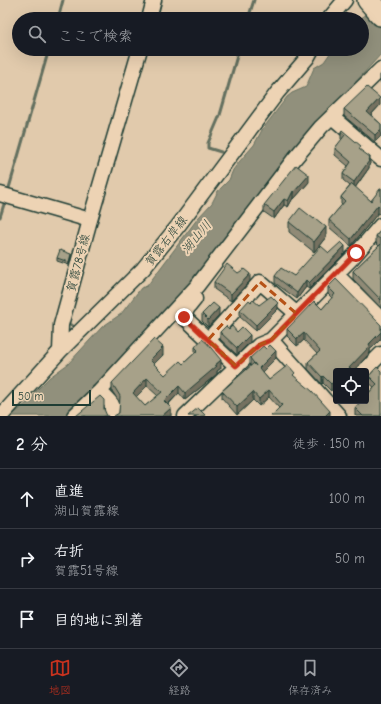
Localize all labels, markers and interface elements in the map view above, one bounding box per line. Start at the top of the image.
search box [12,12,369,56]
icon: search [26,23,48,45]
text: ここで検索 [58,27,133,45]
street label: 賀露右岸線 [142,213,190,269]
water label: 湖山川 [178,217,214,257]
street label: 賀露78号線 [64,232,92,294]
route start [347,244,365,262]
route end [175,308,193,326]
map controls [333,368,369,404]
button: locate [333,368,369,404]
scale bar [12,388,91,407]
text: 50 m [18,390,43,403]
text: 2 分 [16,435,48,454]
text: 徒歩 · 150 m [293,436,365,451]
text: 直進 [54,482,84,500]
icon: ahead [16,488,38,510]
text: 100 m [329,491,365,506]
text: 湖山賀露線 [54,503,119,518]
text: 右折 [54,542,84,560]
icon: right [16,548,38,570]
text: 50 m [335,551,365,566]
text: 賀露51号線 [54,563,118,578]
icon: arrive [16,608,38,630]
text: 目的地に到着 [54,611,144,629]
tab: 地図 [49,657,71,697]
tab: 経路 [168,657,190,697]
tab: 保存済み [288,657,332,697]

